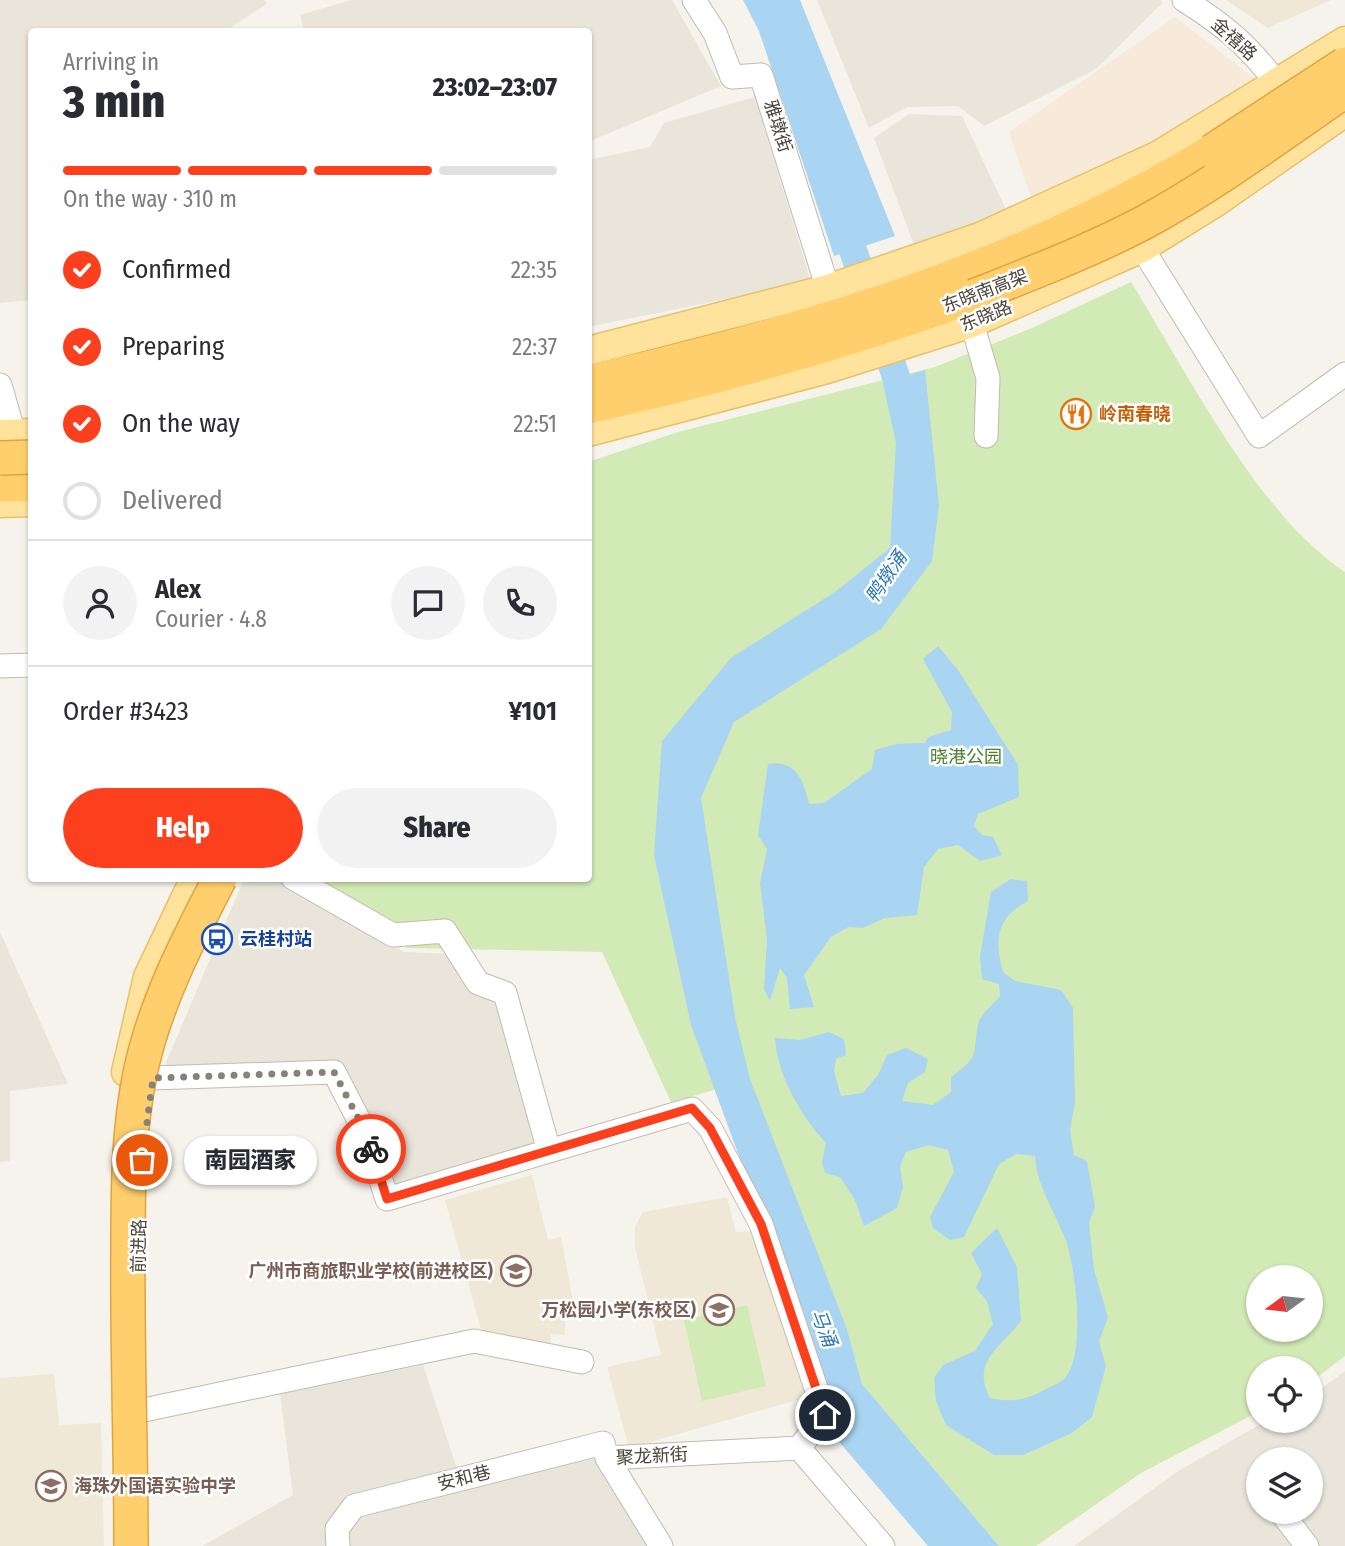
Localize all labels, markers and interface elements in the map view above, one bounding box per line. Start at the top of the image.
street label: 金禧路 [1207,13,1261,65]
text: Arriving in [63,48,159,76]
text: 23:02–23:07 [433,72,557,103]
text: 3 min [63,74,165,129]
street label: 雅墩街 [759,97,797,155]
text: On the way · 310 m [63,185,237,213]
icon: check [63,251,101,289]
text: Confirmed [122,254,232,285]
text: 22:35 [511,256,557,284]
street label: 东晓南高架 [939,265,1031,317]
street label: 东晓路 [957,296,1015,336]
icon: check [63,328,101,366]
text: Preparing [122,331,224,362]
text: 22:37 [512,333,557,361]
restaurant icon: 岭南春晓 [1059,397,1093,431]
place label: 岭南春晓 [1099,403,1171,425]
icon: check [63,405,101,443]
text: On the way [122,408,240,439]
text: 22:51 [513,410,557,438]
text: Delivered [122,485,223,516]
water label: 鸭墩涌 [861,545,913,607]
button: person [63,566,137,640]
button: chat [391,566,465,640]
button: phone [483,566,557,640]
text: Alex [155,574,201,605]
text: Courier · 4.8 [155,605,267,633]
text: Order #3423 [63,696,189,727]
text: ¥101 [509,696,557,727]
park label: 晓港公园 [930,746,1002,768]
button: Help [63,788,303,868]
button: Share [317,788,557,868]
bus stop icon: 云桂村站 [200,922,234,956]
place label: 云桂村站 [240,928,312,950]
courier [336,1114,406,1184]
pin [112,1130,172,1190]
icon: bike [352,1130,390,1168]
callout: 南园酒家 [184,1136,317,1184]
icon: bag [123,1141,161,1179]
text: 南园酒家 [205,1146,297,1174]
street label: 前进路 [128,1219,150,1273]
school or university icon: 广州市商旅职业学校(前进校区) [499,1254,533,1288]
place label: 广州市商旅职业学校(前进校区) [248,1260,494,1282]
north arrow [1246,1265,1323,1342]
map controls [1246,1265,1323,1524]
school or university icon: 万松园小学(东校区) [702,1293,736,1327]
place label: 万松园小学(东校区) [541,1299,697,1321]
water label: 马涌 [806,1306,842,1352]
button: locate [1246,1356,1323,1433]
pin [795,1385,855,1445]
icon: home [806,1396,844,1434]
street label: 聚龙新街 [615,1443,689,1469]
button: layers [1246,1447,1323,1524]
street label: 安和巷 [435,1461,493,1495]
school or university icon: 海珠外国语实验中学 [34,1469,68,1503]
place label: 海珠外国语实验中学 [74,1475,236,1497]

